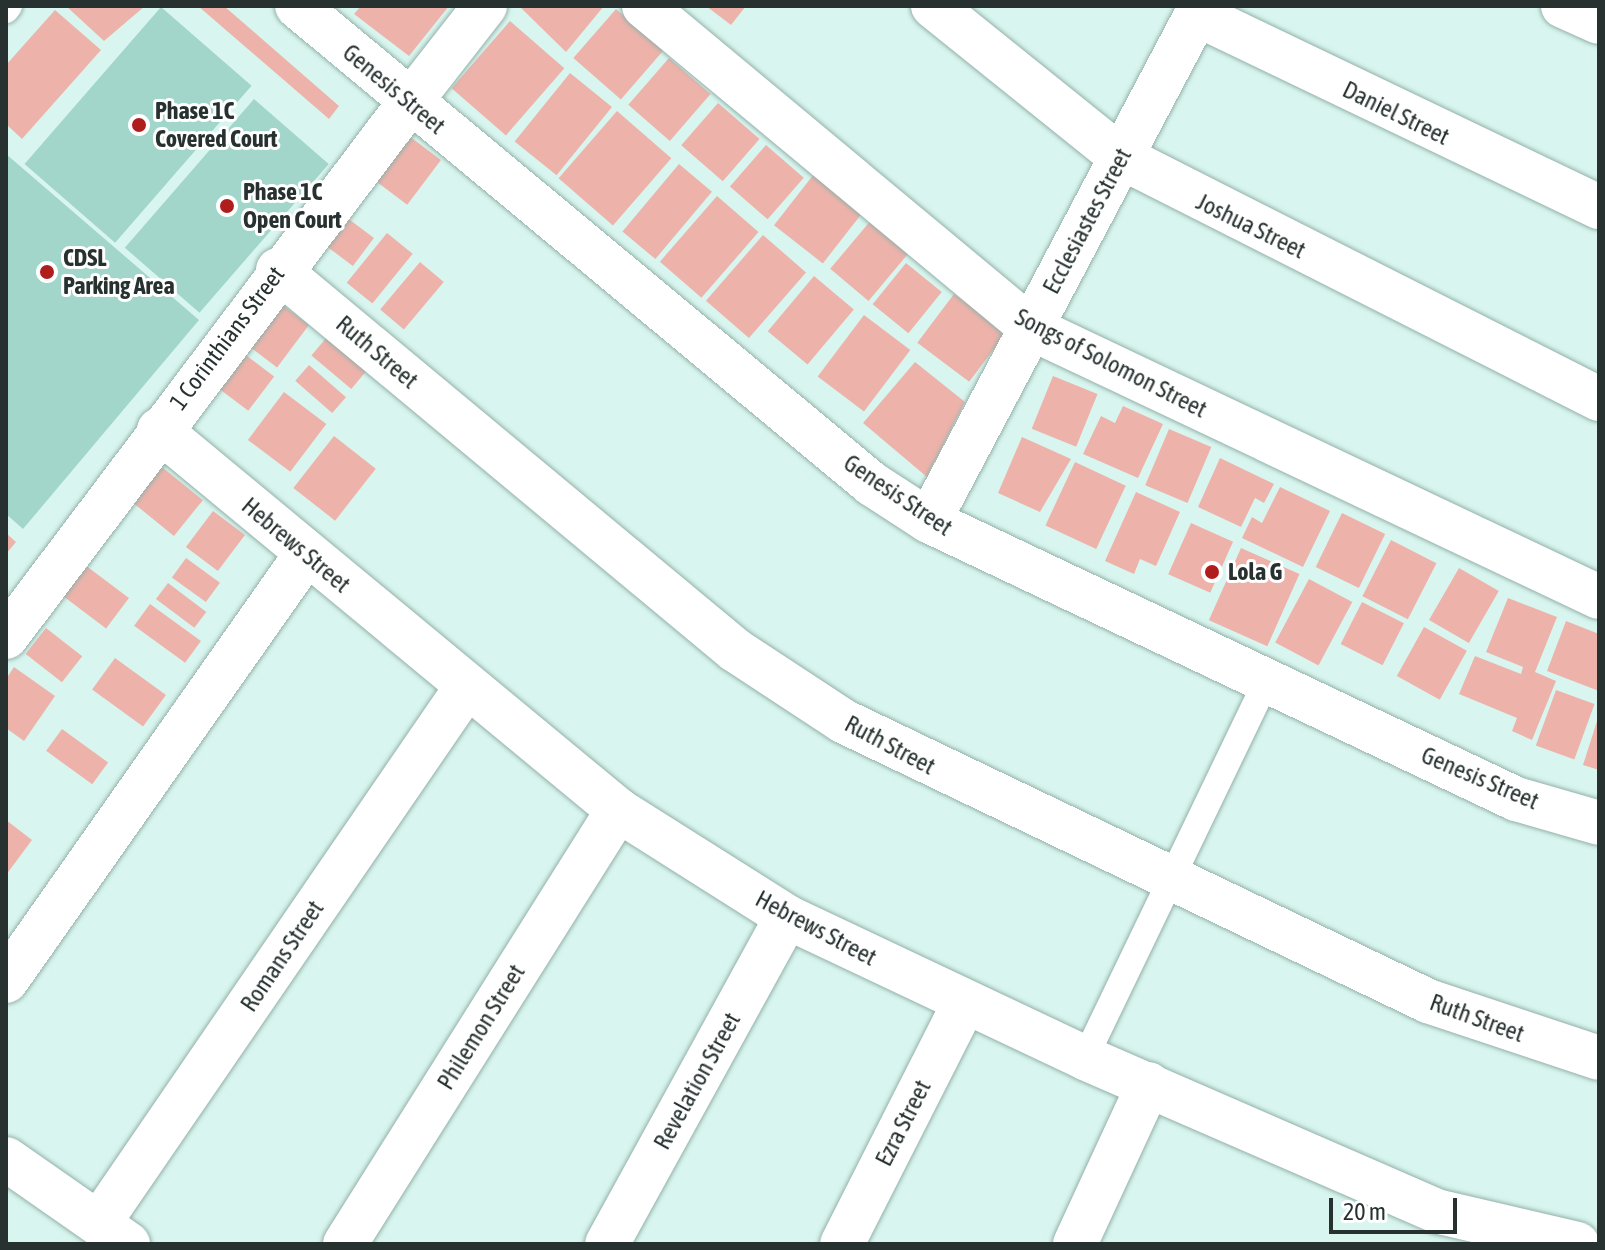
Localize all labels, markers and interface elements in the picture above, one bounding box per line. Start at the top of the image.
street label: Genesis Street [337,38,451,140]
street label: Daniel Street [1338,75,1454,151]
place label: Phase 1C Covered Court [155,97,277,153]
marker: Phase 1C Covered Court [130,116,148,134]
street label: Ecclesiastes Street [1037,143,1137,299]
place label: Phase 1C Open Court [243,178,342,234]
street label: Joshua Street [1192,187,1310,265]
marker: Phase 1C Open Court [218,197,236,215]
place label: CDSL Parking Area [63,244,175,300]
street label: 1 Corinthians Street [164,261,290,415]
marker: CDSL Parking Area [38,263,56,281]
street label: Songs of Solomon Street [1010,302,1212,424]
street label: Ruth Street [330,309,424,395]
street label: Genesis Street [838,448,958,542]
street label: Hebrews Street [236,491,356,599]
place label: Lola G [1228,558,1282,586]
marker: Lola G [1203,563,1221,581]
street label: Ruth Street [840,709,940,781]
street label: Genesis Street [1417,740,1543,816]
street label: Hebrews Street [751,884,881,972]
street label: Romans Street [234,895,330,1017]
street label: Philemon Street [431,959,531,1095]
street label: Ruth Street [1426,988,1528,1048]
street label: Revelation Street [648,1008,746,1154]
street label: Ezra Street [869,1075,937,1171]
scale bar [1333,1182,1461,1232]
text: 20 m [1343,1198,1386,1225]

